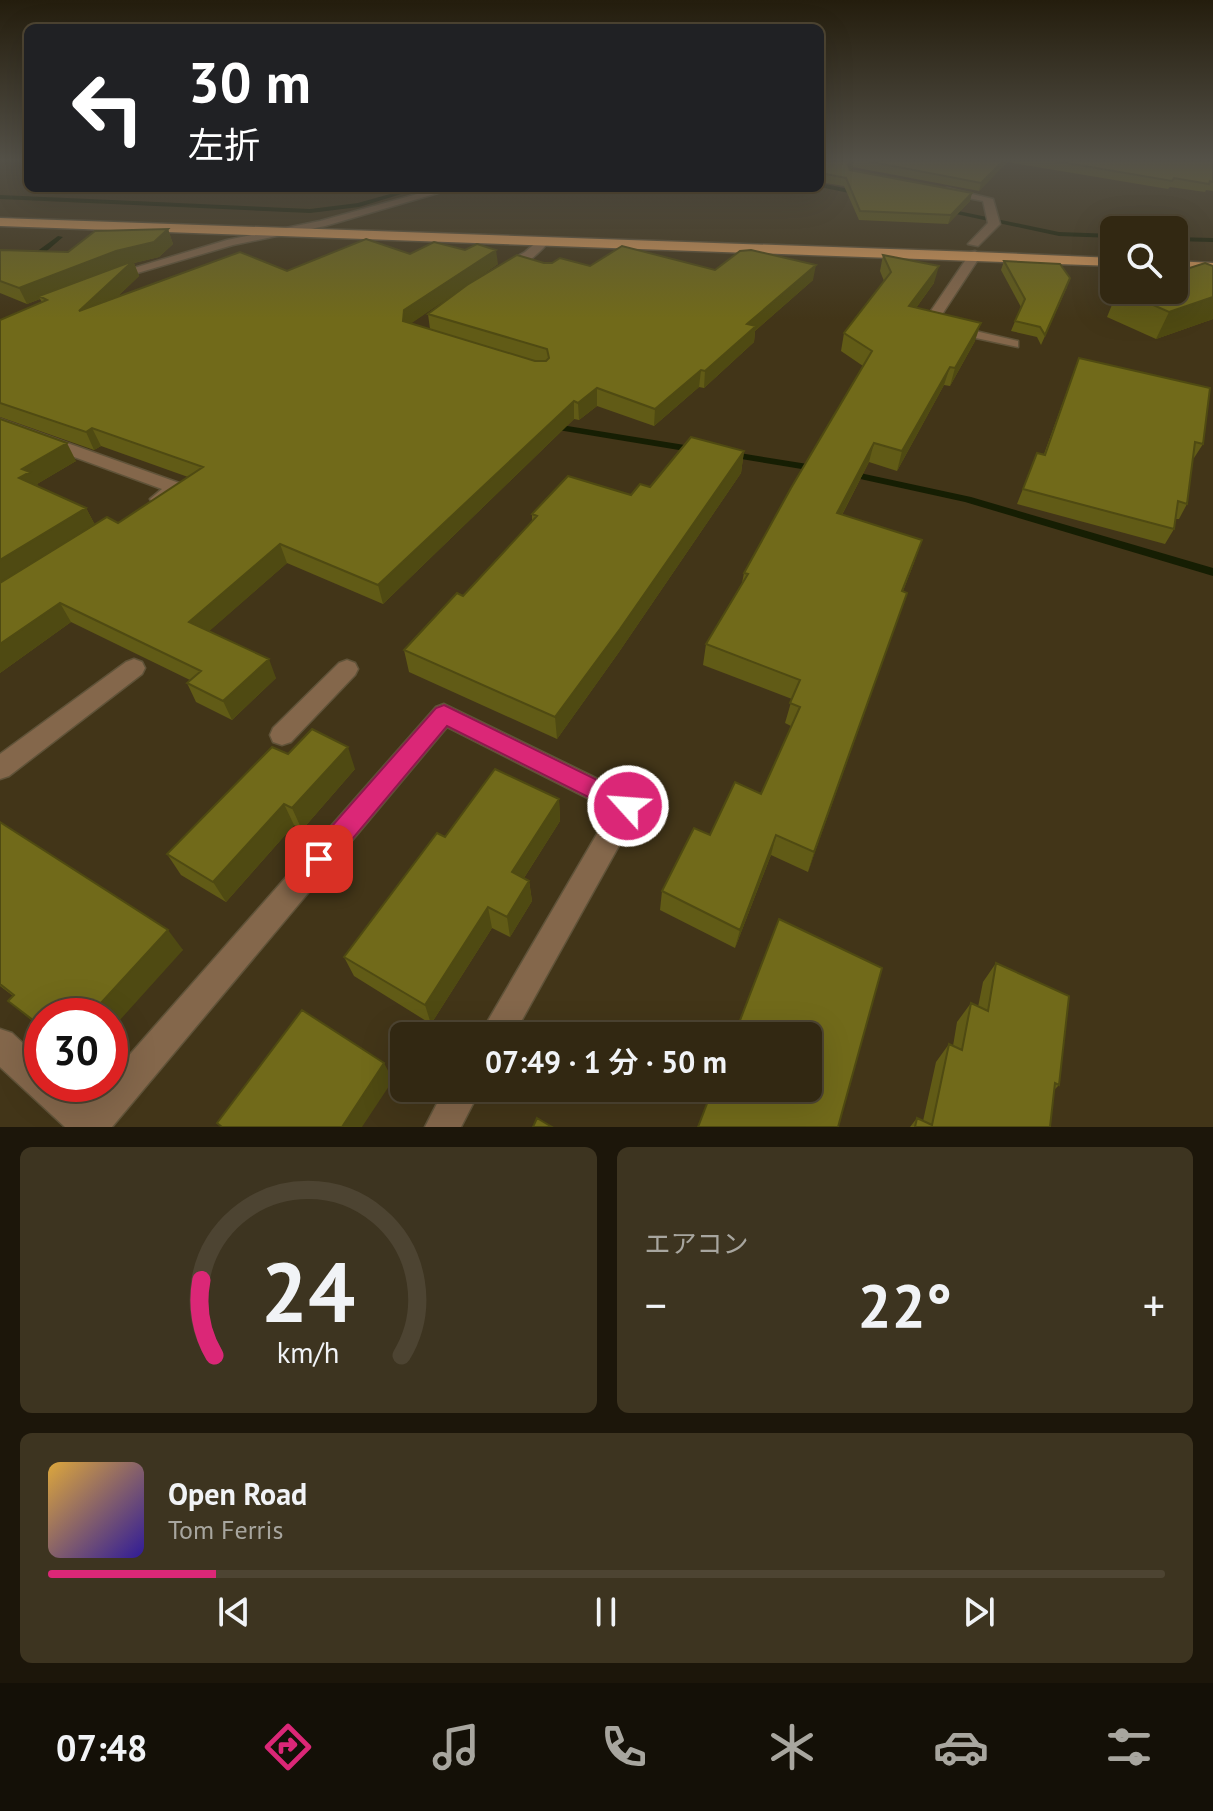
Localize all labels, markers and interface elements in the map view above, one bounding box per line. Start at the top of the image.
text: 30 m [188,46,311,118]
icon: left [56,56,160,160]
text: 左折 [188,121,260,168]
map controls [1100,216,1188,304]
button: search [1100,216,1188,304]
position arrow [586,764,670,848]
pin [285,825,353,893]
icon: arrive [297,837,341,881]
speed limit sign: 30 [24,998,128,1102]
text: 07:49 · 1 分 · 50 m [485,1042,727,1081]
text: エアコン [645,1227,749,1260]
text: 24 [261,1237,355,1345]
text: 22° [858,1266,952,1344]
text: − [645,1276,667,1333]
text: + [1143,1276,1165,1333]
text: km/h [277,1334,340,1371]
text: Open Road [168,1474,307,1513]
text: Tom Ferris [168,1513,283,1546]
icon: previous [212,1590,256,1634]
icon: pause [584,1590,628,1634]
icon: next [957,1590,1001,1634]
icon: directions [260,1719,316,1775]
icon: music [428,1719,484,1775]
icon: phone [596,1719,652,1775]
icon: climate [764,1719,820,1775]
icon: car [933,1719,989,1775]
icon: filters [1101,1719,1157,1775]
text: 07:48 [56,1724,147,1771]

